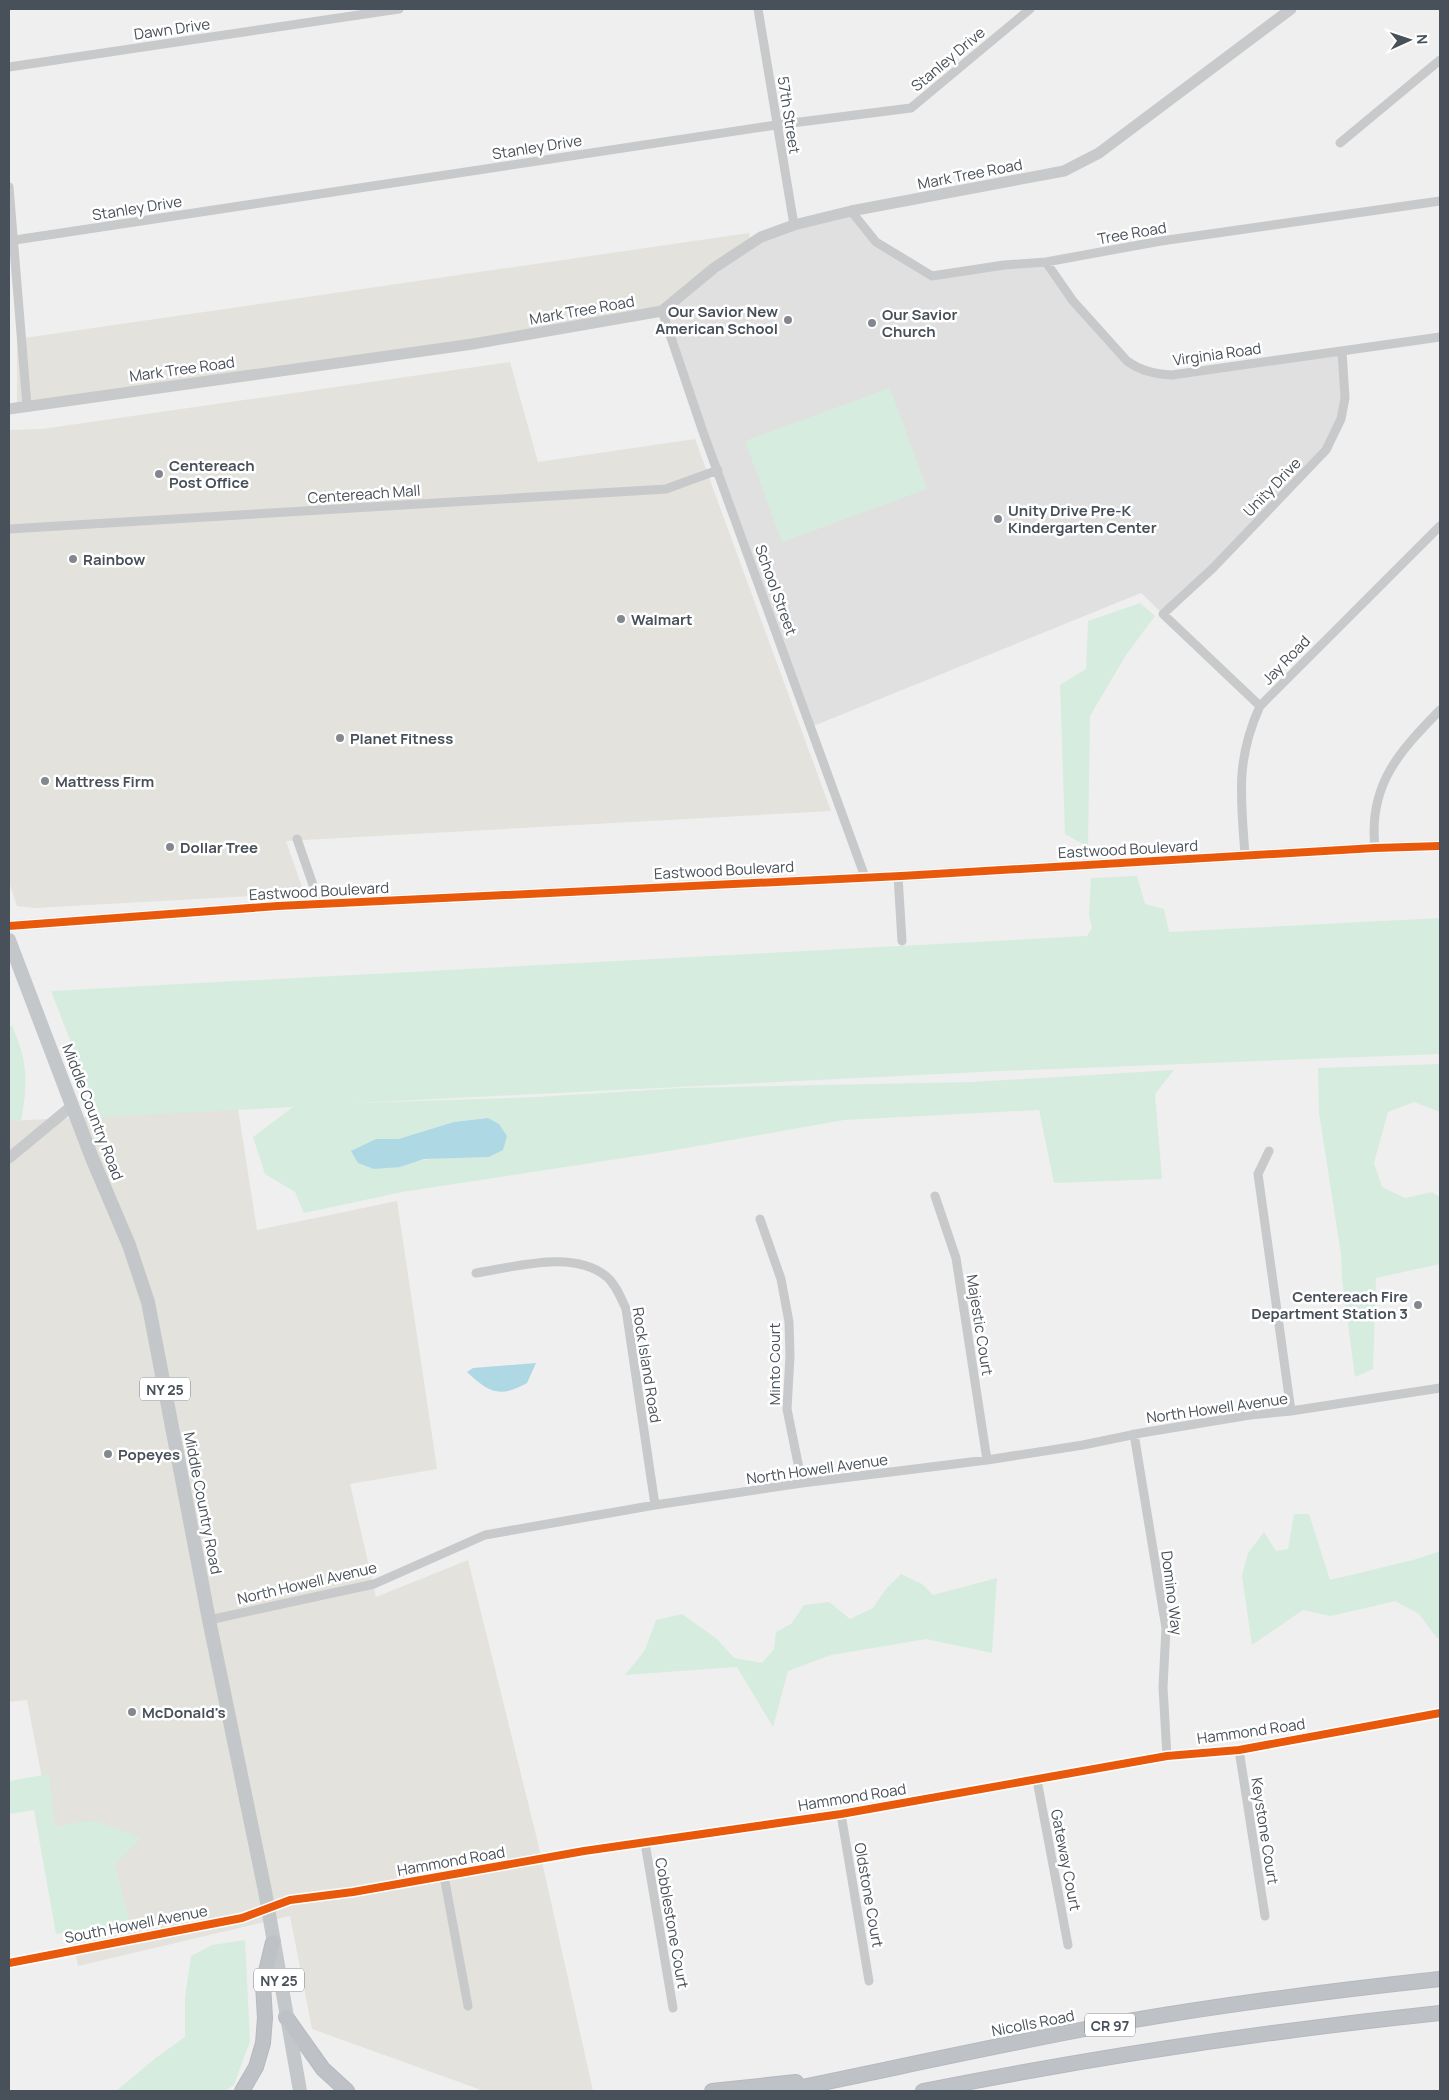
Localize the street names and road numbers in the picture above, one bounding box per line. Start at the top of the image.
street label: Dawn Drive [133,13,212,45]
street label: Stanley Drive [907,22,990,96]
street label: 57th Street [773,75,805,155]
street label: Stanley Drive [491,130,584,164]
street label: Mark Tree Road [916,154,1024,194]
street label: Stanley Drive [91,191,184,225]
street label: Tree Road [1096,217,1168,249]
street label: Mark Tree Road [528,290,636,330]
street label: Virginia Road [1171,337,1263,371]
street label: Mark Tree Road [128,351,236,387]
street label: Unity Drive [1238,453,1306,521]
street label: Centereach Mall [307,480,421,508]
street label: School Street [750,542,802,638]
street label: Jay Road [1257,631,1315,689]
street label: Eastwood Boulevard [1057,835,1199,863]
street label: Eastwood Boulevard [653,856,795,884]
street label: Eastwood Boulevard [248,877,390,905]
street label: Middle Country Road [57,1041,129,1183]
street label: Majestic Court [962,1273,998,1377]
street label: Rock Island Road [628,1306,666,1424]
street label: Minto Court [764,1323,785,1405]
road number: NY 25 [140,1378,190,1400]
street label: North Howell Avenue [1145,1388,1289,1428]
street label: Middle Country Road [179,1430,227,1576]
street label: North Howell Avenue [745,1449,889,1489]
street label: Domino Way [1156,1550,1188,1637]
street label: North Howell Avenue [235,1557,379,1609]
street label: Hammond Road [1195,1713,1307,1749]
street label: Keystone Court [1246,1776,1284,1886]
street label: Hammond Road [796,1778,908,1816]
street label: Gateway Court [1046,1808,1086,1912]
street label: Hammond Road [395,1841,507,1881]
street label: Oldstone Court [849,1841,889,1949]
street label: Cobblestone Court [650,1856,694,1990]
street label: South Howell Avenue [63,1900,209,1948]
road number: NY 25 [254,1968,304,1992]
street label: Nicolls Road [990,2005,1076,2041]
road number: CR 97 [1085,2014,1135,2036]

